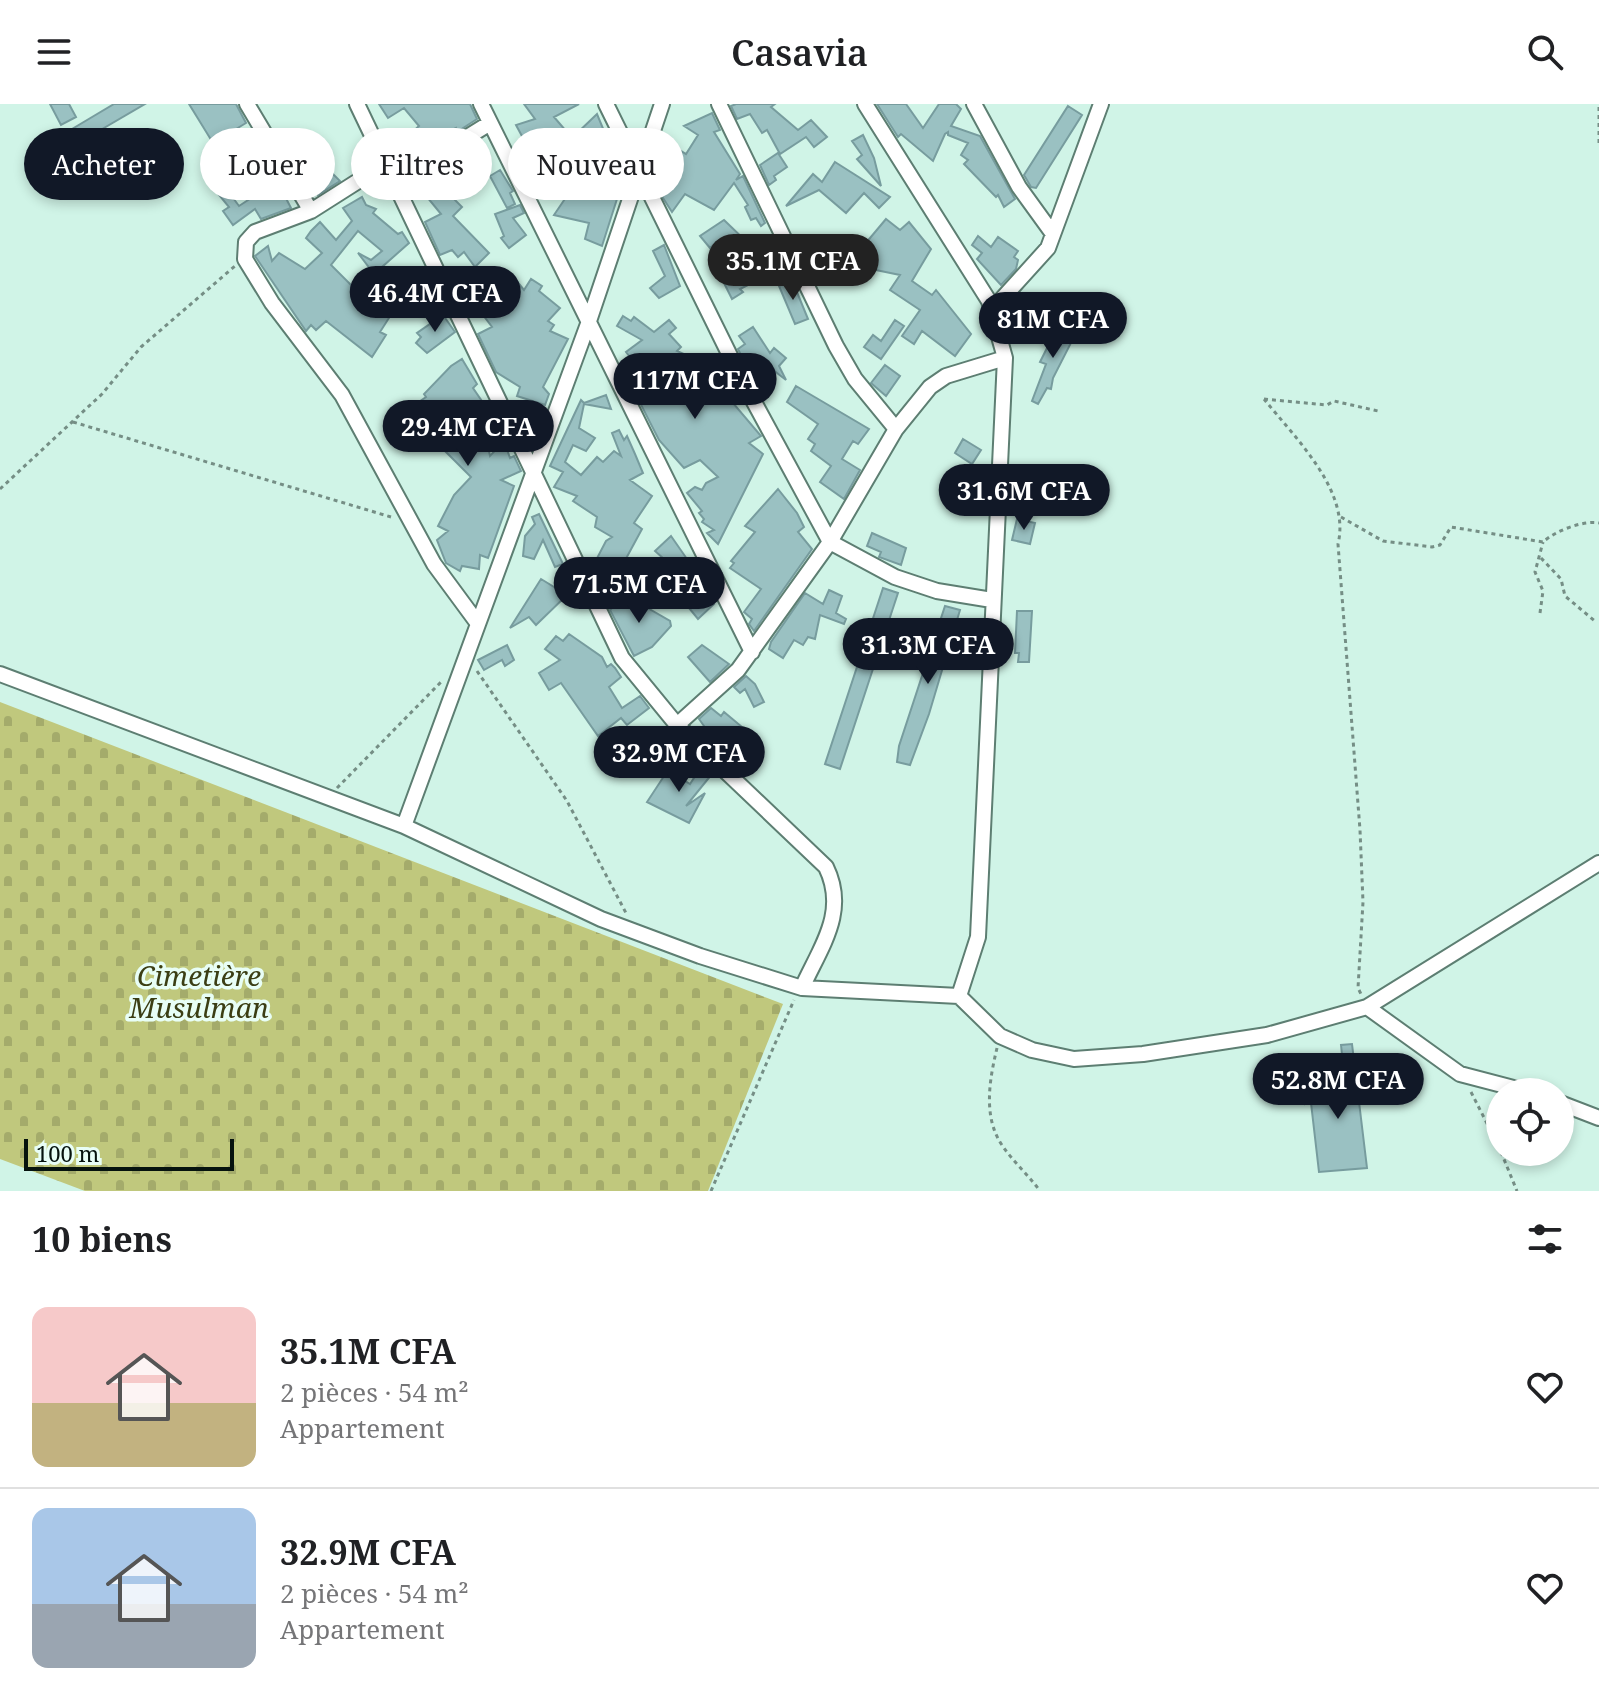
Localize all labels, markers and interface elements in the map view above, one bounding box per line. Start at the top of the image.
text: Casavia [731,28,868,77]
icon: menu [32,30,76,74]
icon: search [1523,30,1567,74]
chip: Acheter [24,128,184,200]
chip: Louer [200,128,335,200]
chip: Filtres [351,128,492,200]
chip: Nouveau [508,128,684,200]
pin: 35.1M CFA [701,234,885,302]
text: 35.1M CFA [726,242,860,278]
pin: 46.4M CFA [343,266,527,334]
text: 46.4M CFA [368,274,502,310]
pin: 81M CFA [979,292,1127,360]
text: 81M CFA [997,300,1109,336]
pin: 117M CFA [612,353,778,421]
text: 117M CFA [632,361,758,397]
pin: 29.4M CFA [376,400,560,468]
text: 29.4M CFA [401,408,535,444]
pin: 31.6M CFA [932,464,1116,532]
text: 31.6M CFA [957,472,1091,508]
pin: 71.5M CFA [547,557,731,625]
text: 71.5M CFA [572,565,706,601]
pin: 31.3M CFA [836,618,1020,686]
text: 31.3M CFA [861,626,995,662]
pin: 32.9M CFA [587,726,771,794]
text: 32.9M CFA [612,734,746,770]
park label: Cimetière Musulman [128,956,269,1026]
pin: 52.8M CFA [1246,1053,1430,1121]
text: 52.8M CFA [1271,1061,1405,1097]
map controls [1486,1078,1574,1166]
button: locate [1486,1078,1574,1166]
scale bar [24,1135,234,1171]
text: 100 m [36,1138,99,1168]
text: 10 biens [32,1216,172,1262]
icon: filters [1523,1217,1567,1261]
text: 35.1M CFA [280,1328,456,1374]
icon: home [96,1339,192,1435]
icon: heart [1523,1365,1567,1409]
text: 2 pièces · 54 m² [280,1374,469,1410]
text: Appartement [280,1410,445,1446]
text: 32.9M CFA [280,1529,456,1575]
icon: home [96,1540,192,1636]
icon: heart [1523,1566,1567,1610]
text: 2 pièces · 54 m² [280,1575,469,1611]
text: Appartement [280,1611,445,1647]

